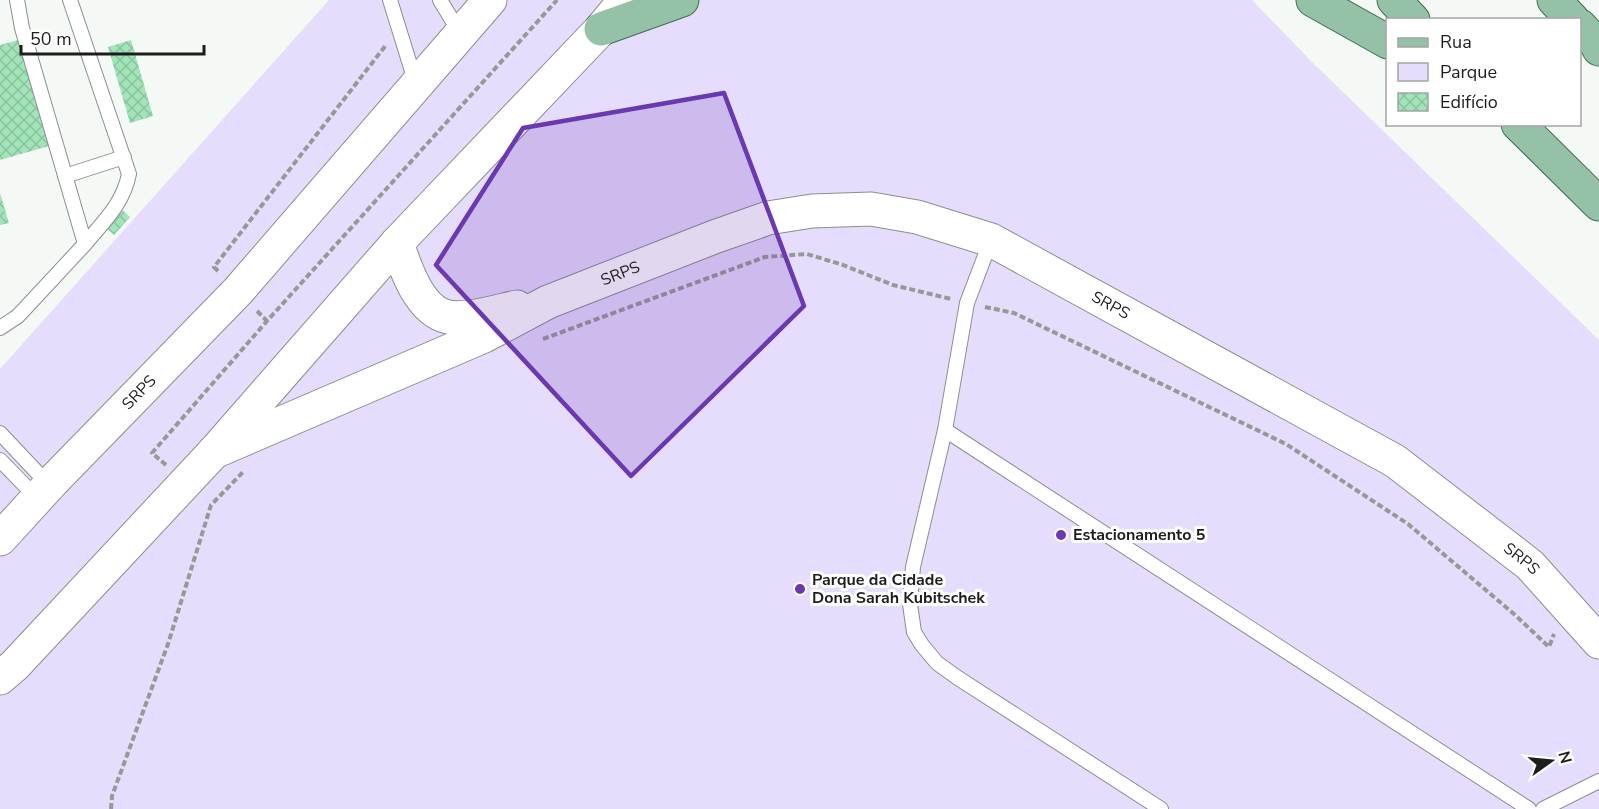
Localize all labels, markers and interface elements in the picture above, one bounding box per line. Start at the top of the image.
scale bar [21,18,204,56]
legend [1386,18,1581,126]
text: 50 m [30,27,72,51]
text: Rua [1440,30,1472,54]
text: Parque [1440,60,1497,84]
text: Edifício [1440,90,1498,114]
street label: SRPS [597,256,643,291]
street label: SRPS [1088,286,1134,325]
street label: SRPS [117,370,161,415]
place label: Estacionamento 5 [1073,524,1205,546]
marker: Estacionamento 5 [1054,528,1068,542]
street label: SRPS [1499,537,1545,580]
place label: Parque da Cidade Dona Sarah Kubitschek [812,569,985,609]
marker: Parque da Cidade Dona Sarah Kubitschek [793,582,807,596]
north arrow [1521,731,1581,791]
text: N [1552,749,1577,766]

